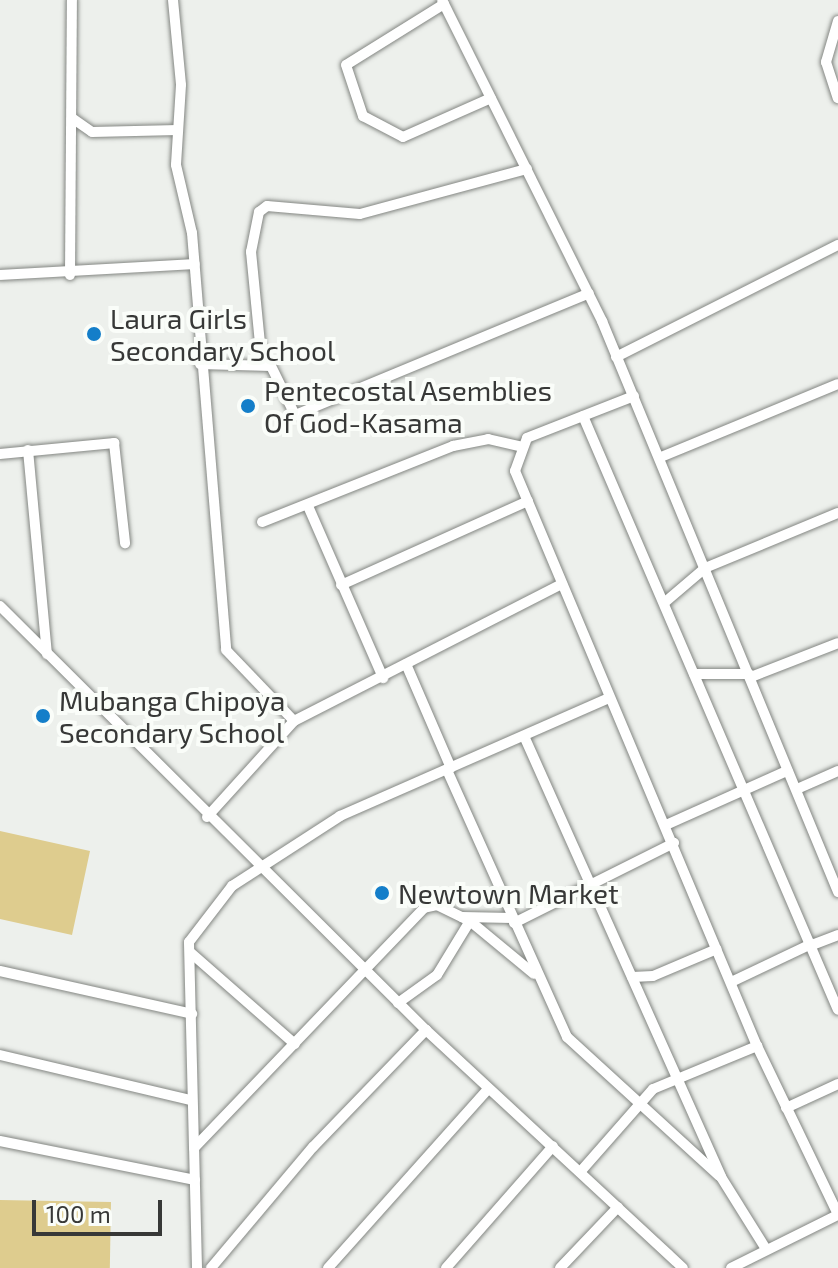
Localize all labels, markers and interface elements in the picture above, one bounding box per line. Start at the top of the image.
place label: Laura Girls Secondary School [110,301,336,367]
marker: Laura Girls Secondary School [85,325,103,343]
place label: Pentecostal Asemblies Of God-Kasama [264,373,553,439]
marker: Pentecostal Asemblies Of God-Kasama [239,397,257,415]
place label: Mubanga Chipoya Secondary School [59,683,285,749]
marker: Mubanga Chipoya Secondary School [34,707,52,725]
place label: Newtown Market [398,876,619,910]
marker: Newtown Market [373,884,391,902]
scale bar [36,1184,166,1234]
text: 100 m [46,1199,111,1228]

